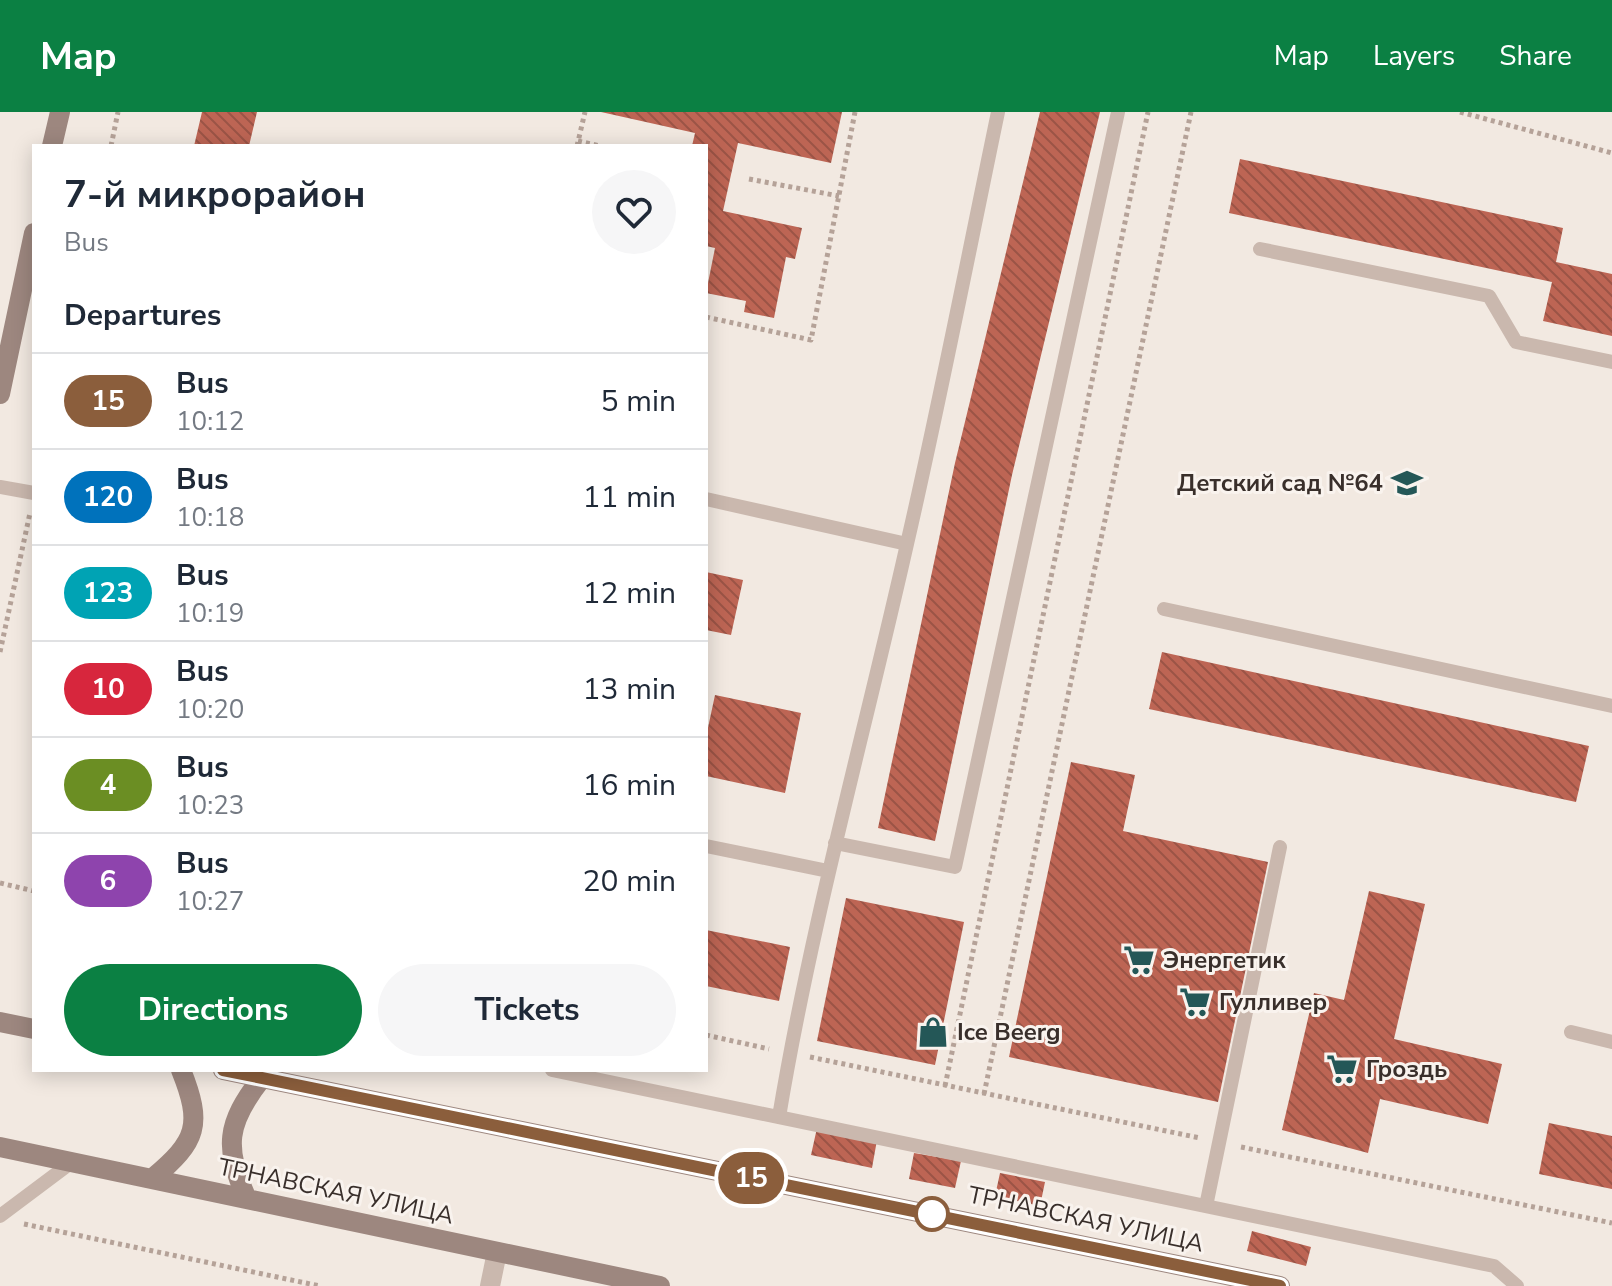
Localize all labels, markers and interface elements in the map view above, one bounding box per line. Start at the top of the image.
text: Map [40,31,117,82]
text: Map [1274,37,1329,75]
text: Layers [1373,37,1455,75]
text: Share [1499,37,1572,75]
text: 7-й микрорайон [64,169,366,220]
button: heart [592,170,676,254]
text: Bus [64,225,109,260]
text: Departures [64,295,221,336]
text: Bus [176,363,229,404]
text: 5 min [601,381,676,422]
text: 15 [91,382,125,420]
text: 10:12 [176,404,244,439]
text: Bus [176,459,229,500]
school or university icon: Детский сад №64 [1390,466,1424,500]
place label: Детский сад №64 [1177,467,1383,499]
text: 11 min [583,477,676,518]
text: 120 [83,478,133,516]
text: 10:18 [176,500,244,535]
text: Bus [176,555,229,596]
text: 12 min [583,573,676,614]
text: 123 [83,574,133,612]
text: 10:19 [176,596,244,631]
text: Bus [176,651,229,692]
text: 13 min [583,669,676,710]
text: 10 [91,670,125,708]
text: 10:20 [176,692,244,727]
text: Bus [176,747,229,788]
text: 16 min [583,765,676,806]
text: 4 [100,766,116,804]
text: 10:23 [176,788,244,823]
text: Bus [176,843,229,884]
text: 20 min [583,861,676,902]
text: 6 [100,862,116,900]
text: 10:27 [176,884,244,919]
supermarket icon: Энергетик [1122,943,1156,977]
place label: Энергетик [1163,944,1286,976]
button: Directions [64,964,362,1056]
button: Tickets [378,964,676,1056]
supermarket icon: Гулливер [1178,985,1212,1019]
place label: Гулливер [1219,986,1327,1018]
shop icon: Ice Beerg [916,1015,950,1049]
place label: Ice Beerg [957,1016,1061,1048]
supermarket icon: Гроздь [1325,1052,1359,1086]
place label: Гроздь [1366,1053,1447,1085]
street label: ТРНАВСКАЯ УЛИЦА [215,1150,457,1232]
line badge: 15 [715,1152,787,1204]
text: 15 [734,1159,768,1197]
street label: ТРНАВСКАЯ УЛИЦА [965,1178,1207,1260]
unlabelled marker [915,1197,949,1231]

